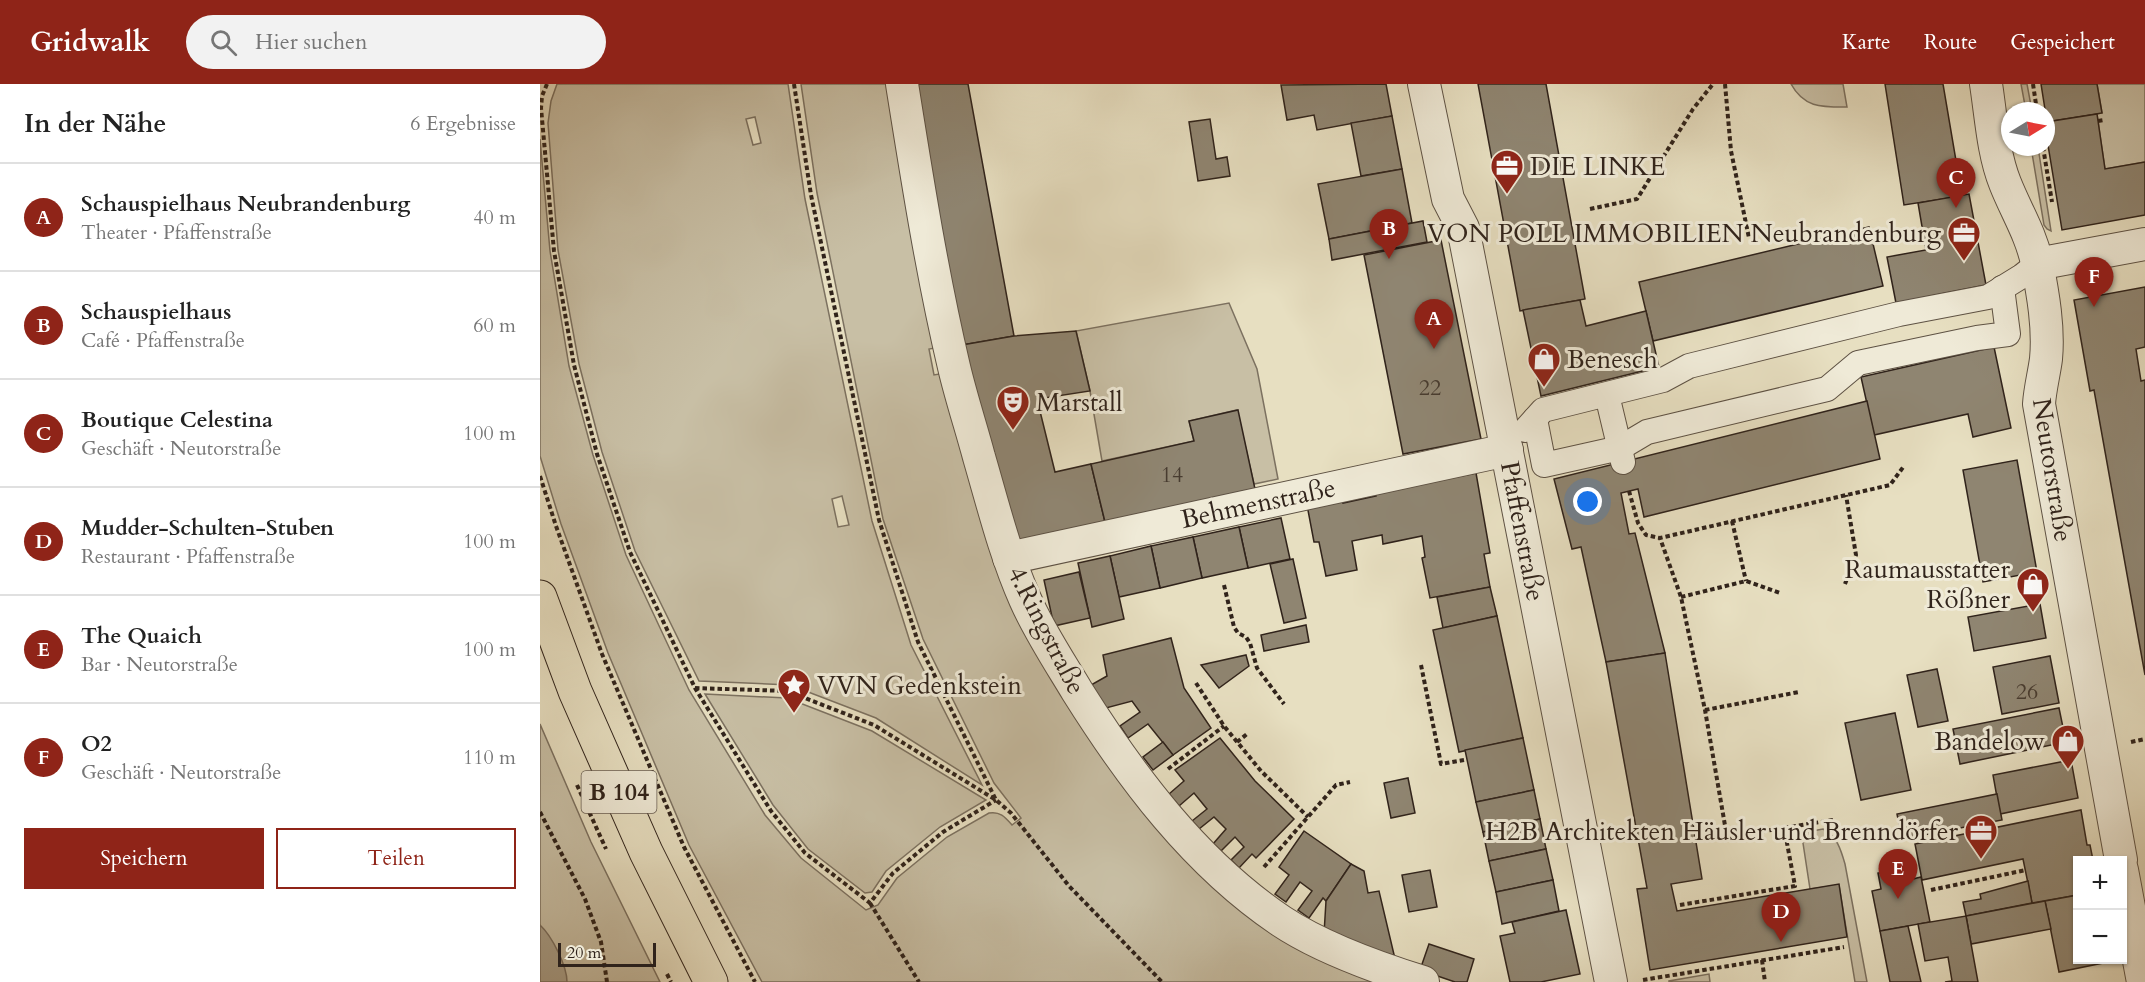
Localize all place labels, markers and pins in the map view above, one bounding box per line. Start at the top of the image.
office icon: DIE LINKE [1489,148,1525,195]
place label: DIE LINKE [1530,149,1665,184]
pin: C [1936,158,1976,208]
pin: B [1370,210,1408,259]
office icon: VON POLL IMMOBILIEN Neubrandenburg [1946,215,1982,262]
place label: VON POLL IMMOBILIEN Neubrandenburg [1427,216,1941,251]
pin: F [2074,258,2114,307]
pin: A [1414,300,1454,349]
shop icon: Benesch [1526,341,1562,388]
place label: Benesch [1567,342,1658,377]
theatre icon: Marstall [995,384,1031,431]
place label: Marstall [1036,385,1123,420]
place label: Raumausstatter Rößner [1844,552,2011,617]
shop icon: Raumausstatter Rößner [2015,566,2051,613]
place icon: VVN Gedenkstein [776,667,812,714]
place label: VVN Gedenkstein [817,668,1022,703]
shop icon: Bandelow [2050,723,2086,770]
place label: Bandelow [1934,724,2045,759]
office icon: H2B Architekten Häusler und Brenndörfer [1963,813,1999,860]
place label: H2B Architekten Häusler und Brenndörfer [1485,814,1959,849]
pin: E [1878,850,1918,899]
pin: D [1762,892,1800,942]

